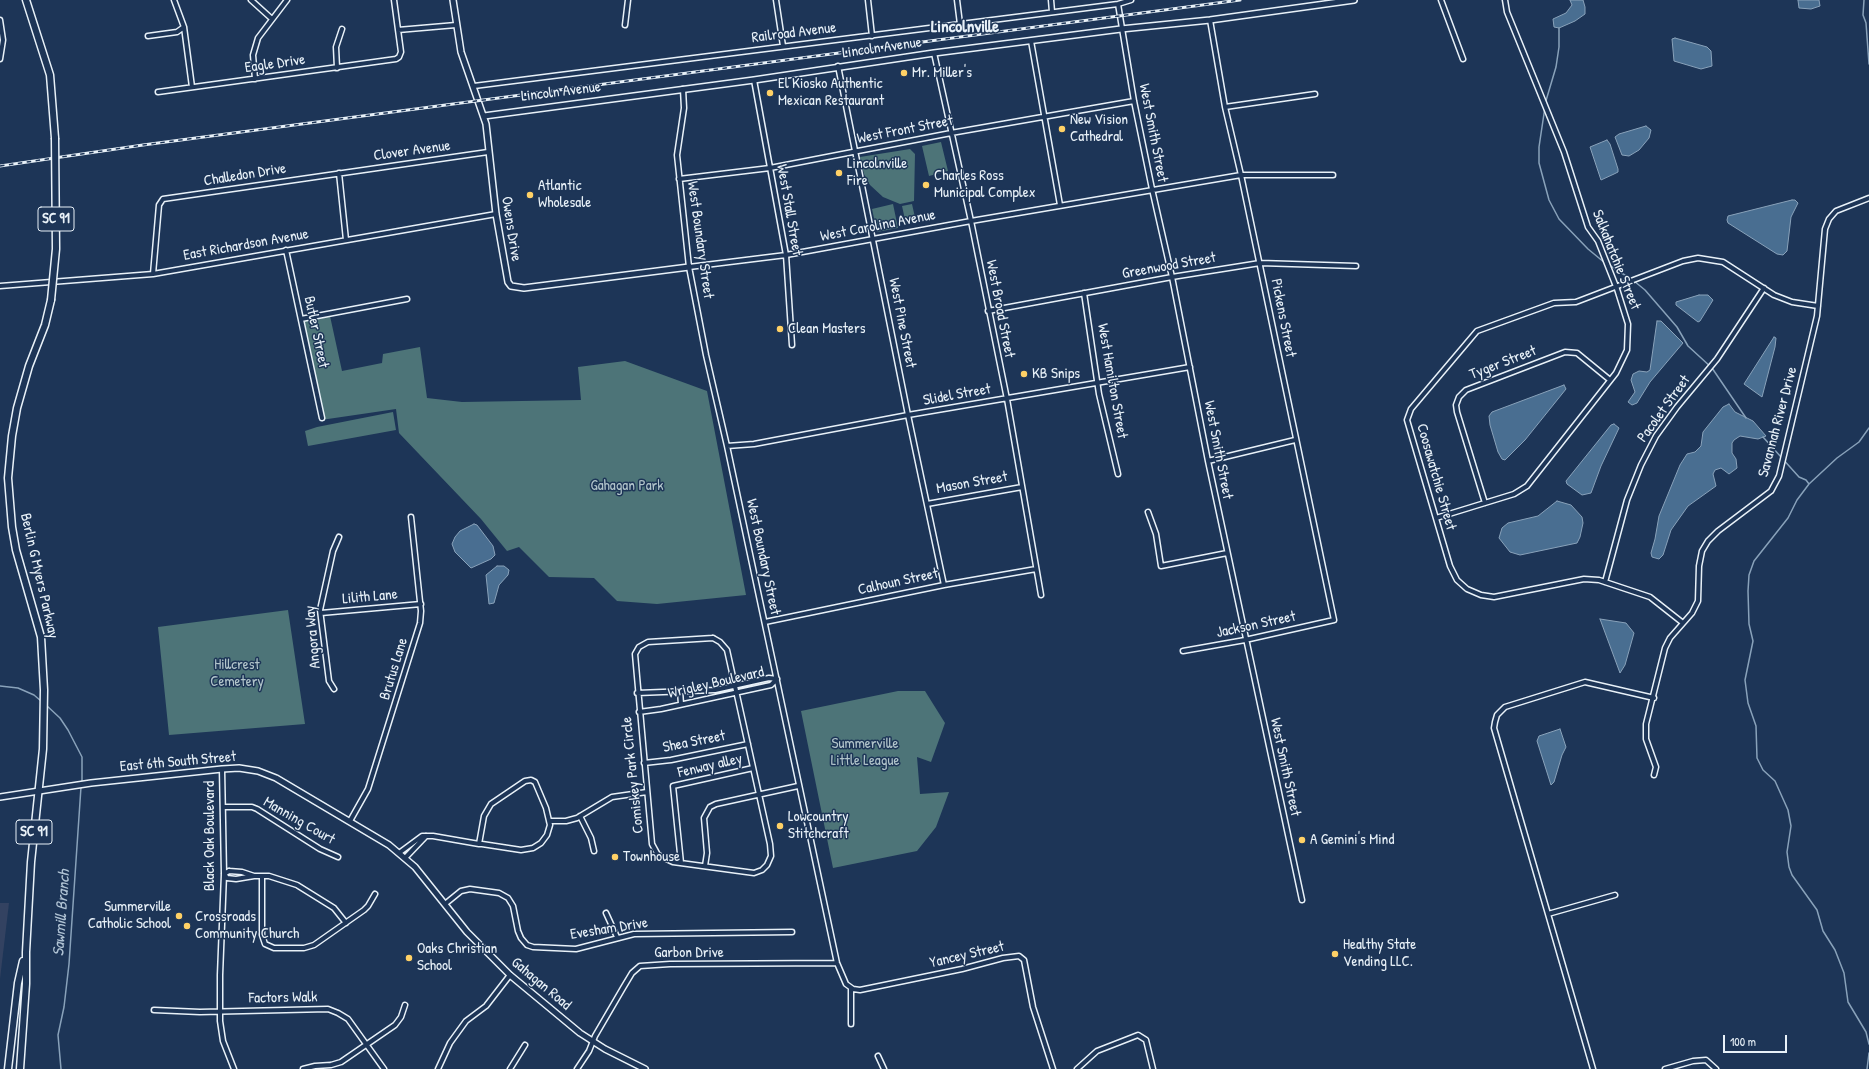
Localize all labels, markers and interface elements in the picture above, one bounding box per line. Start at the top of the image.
district label: Lincolnville [931,17,999,37]
street label: Railroad Avenue [751,19,837,47]
street label: Lincoln Avenue [841,34,923,62]
street label: Eagle Drive [244,51,306,77]
place label: Mr. Miller's [912,64,972,82]
marker: Mr. Miller's [899,68,909,78]
place label: El Kiosko Authentic Mexican Restaurant [778,75,884,110]
street label: Lincoln Avenue [520,78,602,106]
street label: West Smith Street [1135,82,1171,184]
marker: El Kiosko Authentic Mexican Restaurant [765,88,775,98]
place label: New Vision Cathedral [1070,111,1128,146]
street label: West Front Street [856,112,954,148]
marker: New Vision Cathedral [1057,124,1067,134]
street label: Clover Avenue [372,137,452,165]
place label: Lincolnville Fire [847,155,907,190]
street label: Challedon Drive [203,160,287,190]
street label: West Stall Street [772,163,806,257]
place label: Charles Ross Municipal Complex [934,167,1036,202]
marker: Lincolnville Fire [834,168,844,178]
place label: Atlantic Wholesale [538,177,591,212]
street label: West Boundary Street [683,180,717,300]
marker: Charles Ross Municipal Complex [921,180,931,190]
marker: Atlantic Wholesale [525,190,535,200]
street label: Owens Drive [497,195,525,263]
street label: West Carolina Avenue [819,206,937,246]
road number: SC 91 [38,207,74,231]
street label: Salkahatchie Street [1588,207,1644,313]
street label: East Richardson Avenue [182,225,310,265]
street label: Greenwood Street [1121,249,1217,283]
street label: West Broad Street [982,259,1018,359]
street label: West Pine Street [884,276,920,370]
street label: Pickens Street [1267,277,1299,359]
street label: Butler Street [300,294,332,370]
place label: Clean Masters [788,320,866,338]
street label: West Hamilton Street [1093,322,1131,440]
marker: Clean Masters [775,324,785,334]
street label: Tyger Street [1467,342,1539,384]
place label: KB Snips [1032,365,1080,383]
street label: Savannah River Drive [1755,365,1801,479]
marker: KB Snips [1019,369,1029,379]
street label: Pacolet Street [1634,372,1694,446]
street label: Slidel Street [922,380,992,410]
street label: West Smith Street [1200,399,1236,501]
street label: Coosawatchie Street [1412,422,1460,532]
street label: Mason Street [935,468,1009,498]
park label: Gahagan Park [590,477,664,495]
street label: West Boundary Street [742,497,784,617]
street label: Berlin G Myers Parkway [16,512,62,640]
street label: Calhoun Street [856,565,940,599]
street label: Lilith Lane [342,586,398,608]
street label: Angora Way [301,605,325,669]
street label: Jackson Street [1215,608,1297,642]
street label: Brutus Lane [376,636,412,702]
park label: Hillcrest Cemetery [210,656,264,691]
street label: Wrigley Boulevard [666,663,766,703]
street label: Comiskey Park Circle [618,716,648,834]
street label: West Smith Street [1266,716,1304,818]
street label: Shea Street [661,727,727,757]
park label: Summerville Little League [831,735,899,770]
street label: East 6th South Street [119,748,237,776]
street label: Fenway alley [676,750,744,782]
street label: Black Oak Boulevard [201,781,219,891]
street label: Manning Court [260,793,338,849]
place label: Lowcountry Stitchcraft [788,808,849,843]
road number: SC 91 [16,820,52,844]
marker: Lowcountry Stitchcraft [775,821,785,831]
place label: A Gemini's Mind [1310,831,1394,849]
marker: A Gemini's Mind [1297,835,1307,845]
place label: Townhouse [623,848,680,866]
marker: Townhouse [610,852,620,862]
water label: Sawmill Branch [49,869,75,957]
place label: Summerville Catholic School [88,898,171,933]
place label: Crossroads Community Church [195,908,299,943]
marker: Summerville Catholic School [174,911,184,921]
street label: Evesham Drive [569,914,649,944]
marker: Crossroads Community Church [182,921,192,931]
place label: Healthy State Vending LLC. [1343,936,1416,971]
street label: Yancey Street [928,938,1006,972]
place label: Oaks Christian School [417,940,497,975]
street label: Garbon Drive [654,944,724,962]
marker: Healthy State Vending LLC. [1330,949,1340,959]
marker: Oaks Christian School [404,953,414,963]
street label: Gahagan Road [507,954,575,1014]
street label: Factors Walk [248,988,318,1008]
scale bar [1725,1027,1789,1053]
text: 100 m [1730,1033,1756,1050]

